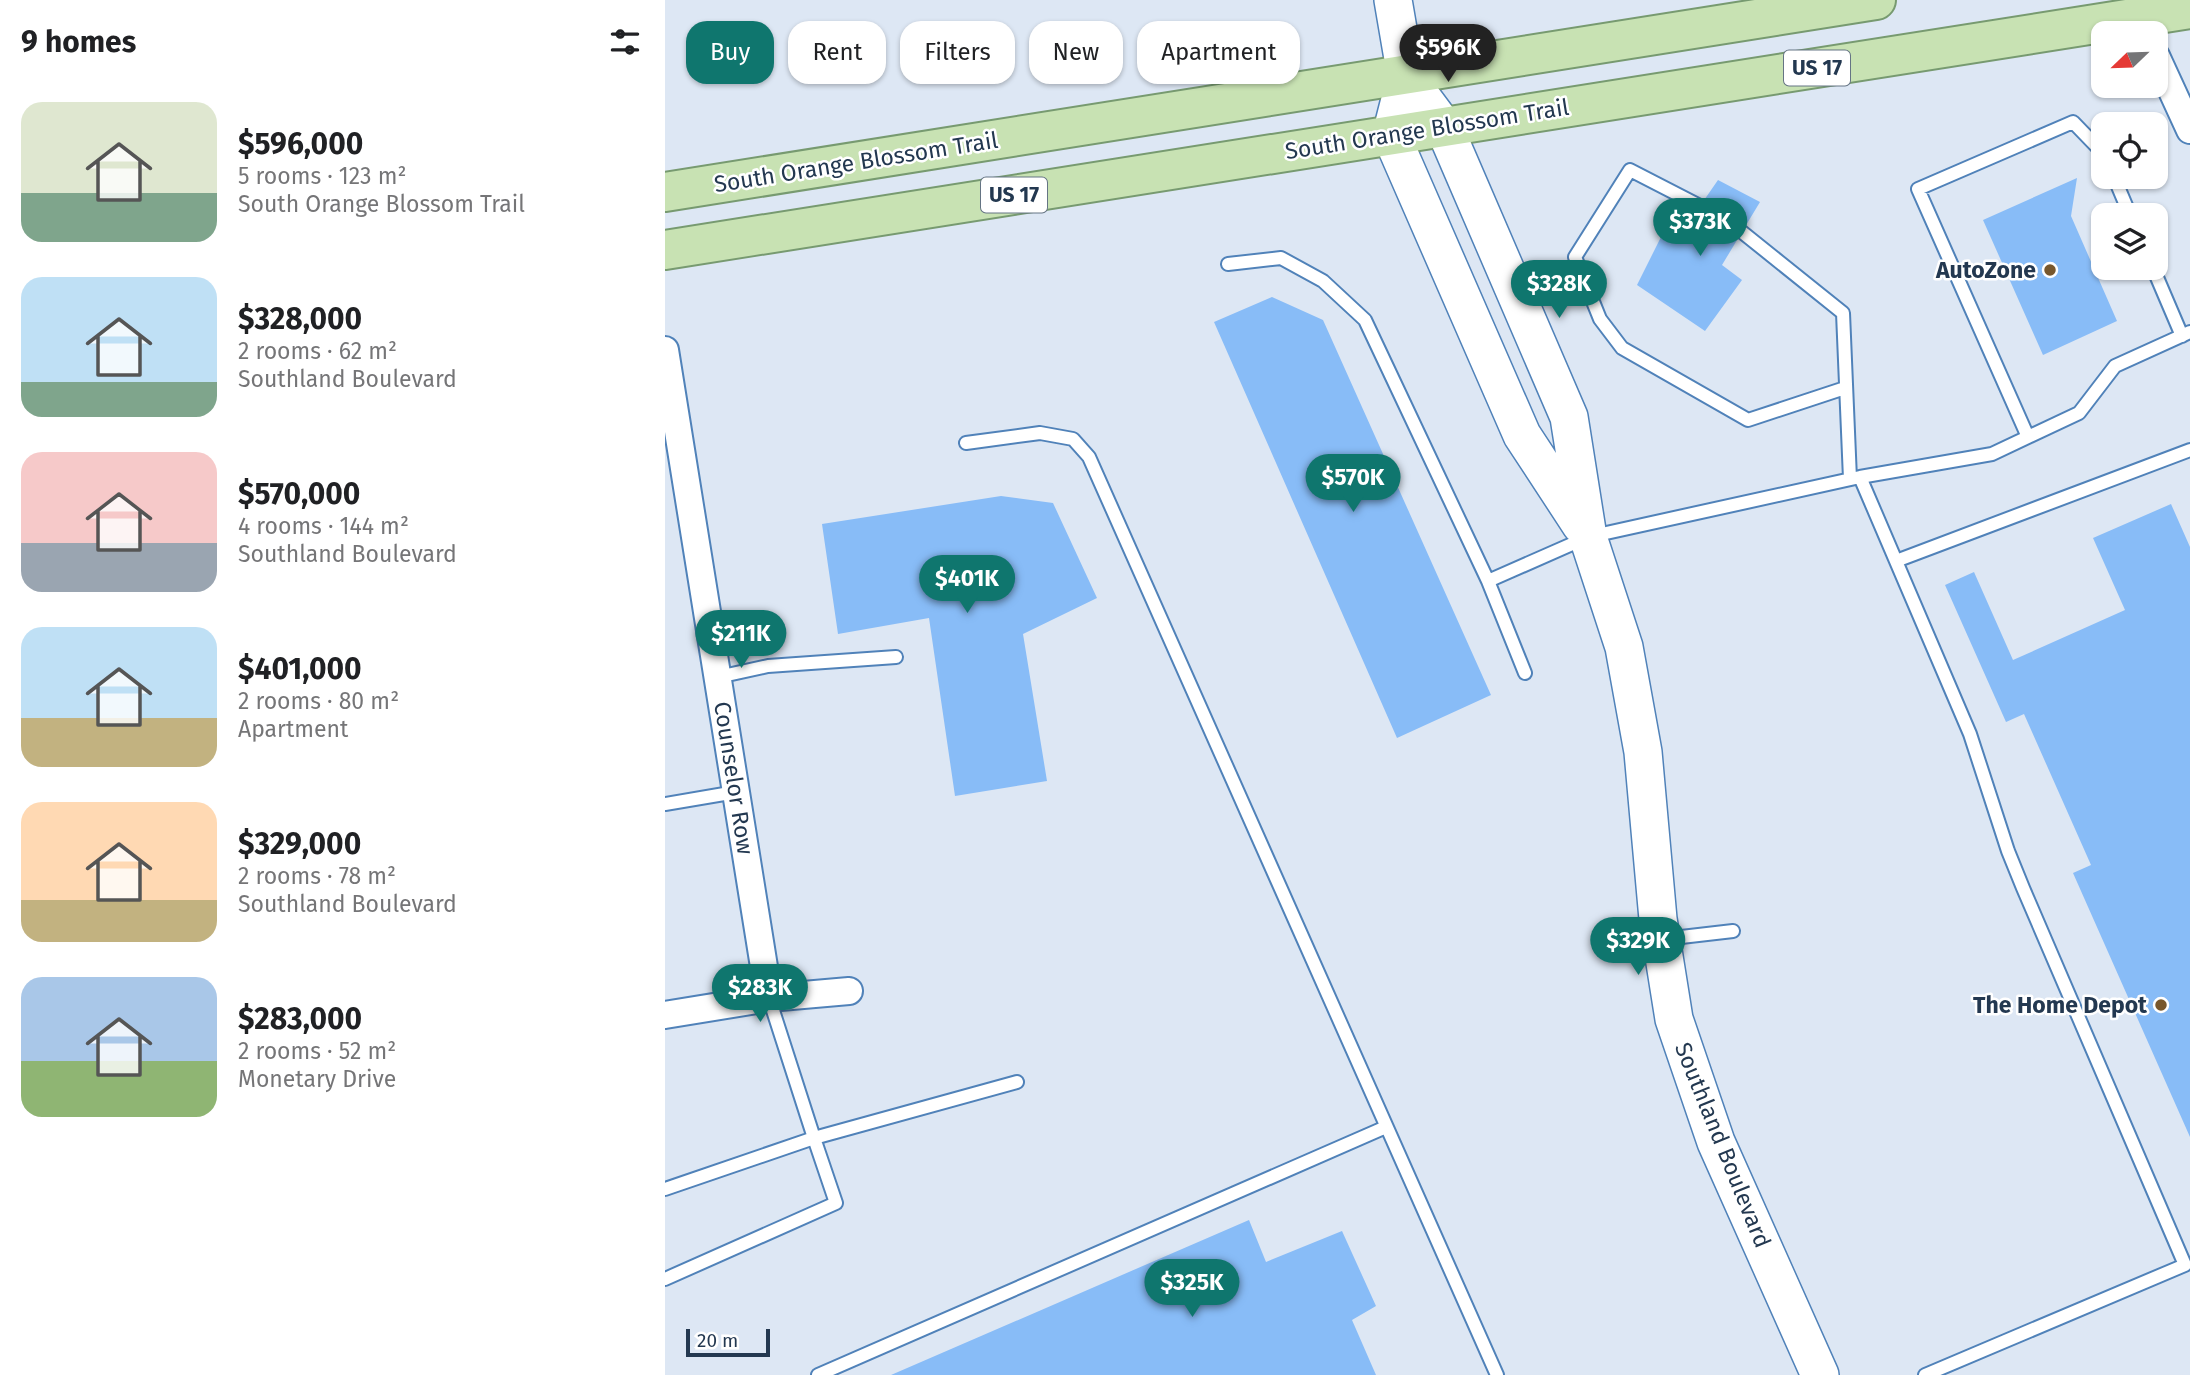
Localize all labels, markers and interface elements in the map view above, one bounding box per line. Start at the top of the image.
chip: Buy [686,21,774,84]
chip: Rent [788,21,886,84]
chip: Filters [900,21,1015,84]
chip: New [1029,21,1123,84]
chip: Apartment [1137,21,1300,84]
north arrow [2091,21,2168,98]
map controls [2091,21,2168,280]
icon: filters [606,23,644,61]
text: 9 homes [21,24,136,60]
pin: $596K [1399,24,1497,84]
text: $596K [1415,33,1481,61]
road number: US 17 [1784,50,1850,86]
street label: South Orange Blossom Trail [1283,93,1571,165]
button: locate [2091,112,2168,189]
text: $596,000 [238,126,363,162]
street label: South Orange Blossom Trail [712,126,1000,198]
icon: home [77,130,161,214]
text: 5 rooms · 123 m² [238,162,406,190]
road number: US 17 [981,178,1047,212]
text: South Orange Blossom Trail [238,190,525,218]
pin: $373K [1651,198,1749,258]
button: layers [2091,203,2168,280]
text: $373K [1669,207,1731,235]
place label: AutoZone [1935,256,2036,284]
pin: $328K [1510,260,1608,320]
marker: AutoZone [2042,262,2058,278]
text: $328K [1527,269,1591,297]
text: $328,000 [238,301,362,337]
icon: home [77,305,161,389]
text: 2 rooms · 62 m² [238,337,397,365]
text: Southland Boulevard [238,365,457,393]
pin: $570K [1304,454,1402,514]
text: $570K [1322,463,1384,491]
text: $570,000 [238,476,360,512]
icon: home [77,480,161,564]
text: 4 rooms · 144 m² [238,512,409,540]
text: Southland Boulevard [238,540,457,568]
pin: $401K [918,556,1016,615]
text: $401K [935,564,999,592]
pin: $211K [692,610,790,670]
text: $211K [711,619,771,647]
text: $401,000 [238,651,362,687]
icon: home [77,655,161,739]
text: 2 rooms · 80 m² [238,687,399,715]
street label: Counselor Row [708,700,760,857]
text: Apartment [238,715,348,743]
text: $329,000 [238,826,361,862]
icon: home [77,830,161,914]
text: 2 rooms · 78 m² [238,862,396,890]
text: Southland Boulevard [238,890,457,918]
pin: $329K [1589,918,1687,977]
text: $329K [1606,926,1670,954]
pin: $283K [711,964,809,1024]
text: $283K [728,973,792,1001]
place label: The Home Depot [1973,991,2148,1019]
marker: The Home Depot [2153,997,2169,1013]
text: $283,000 [238,1001,362,1037]
icon: home [77,1005,161,1089]
text: 2 rooms · 52 m² [238,1037,396,1065]
street label: Southland Boulevard [1669,1038,1777,1252]
text: Monetary Drive [238,1065,396,1093]
pin: $325K [1143,1260,1241,1319]
text: $325K [1160,1268,1224,1296]
scale bar [686,1326,770,1358]
text: 20 m [697,1329,738,1352]

